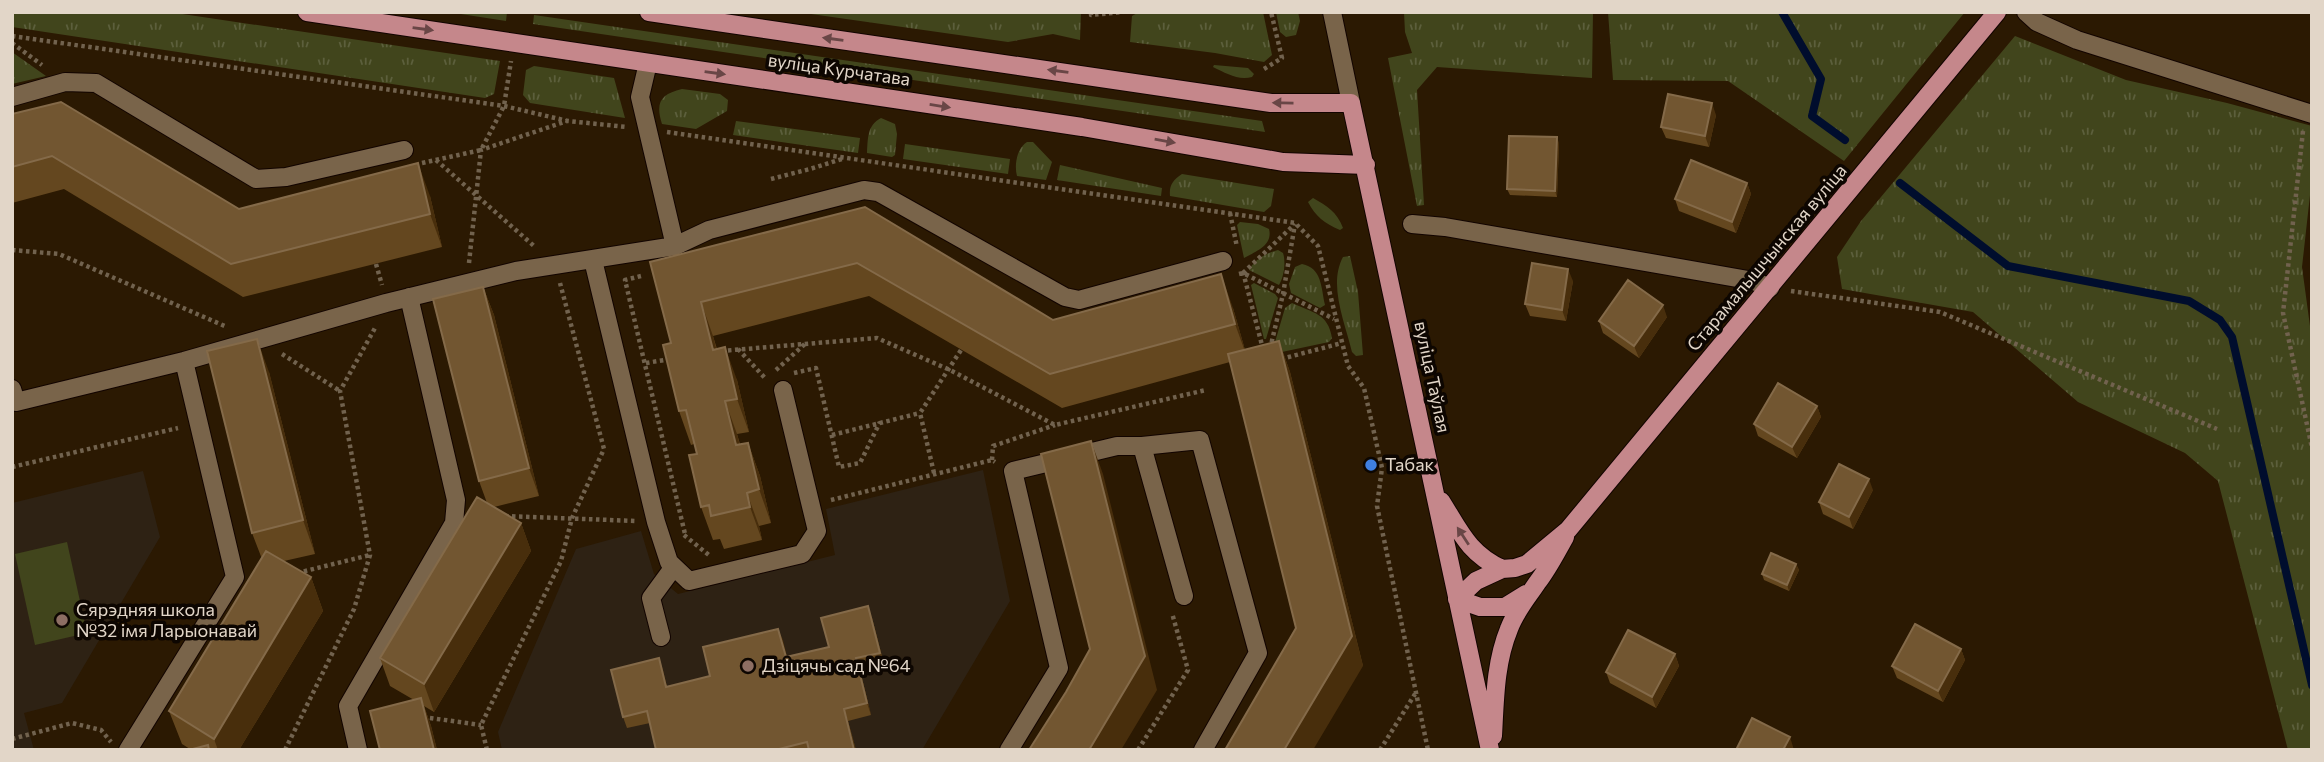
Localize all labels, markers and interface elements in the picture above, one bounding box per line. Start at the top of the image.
one-way arrow [412,24,434,35]
one-way arrow [822,33,844,44]
street label: вуліца Курчатава [767,48,912,90]
one-way arrow [1047,65,1069,76]
one-way arrow [704,67,726,78]
one-way arrow [1272,97,1294,108]
one-way arrow [929,101,951,112]
one-way arrow [1154,136,1176,147]
street label: Старамалышчынская вуліца [1682,160,1851,355]
street label: вуліца Таўлая [1410,319,1456,435]
place label: Табак [1385,453,1435,475]
marker: Табак [1363,457,1379,473]
one-way arrow [1457,526,1470,546]
place label: Сярэдняя школа №32 імя Ларыонавай [76,598,257,641]
marker: Сярэдняя школа №32 імя Ларыонавай [54,612,70,628]
place label: Дзіцячы сад №64 [762,654,911,676]
marker: Дзіцячы сад №64 [740,658,756,674]

